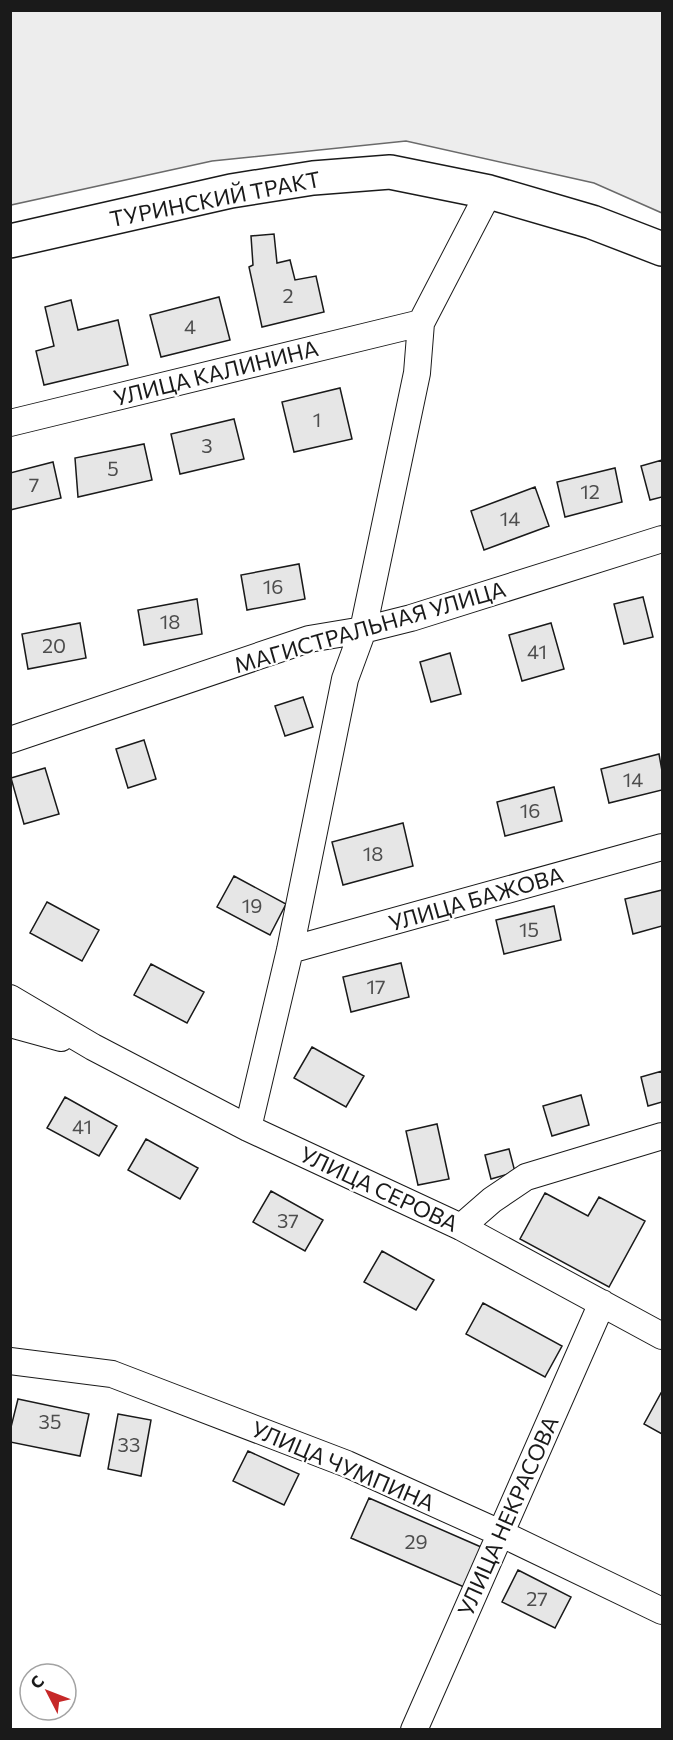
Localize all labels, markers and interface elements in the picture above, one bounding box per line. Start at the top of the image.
street label: ТУРИНСКИЙ ТРАКТ [107,165,322,232]
house number: 2 [282,283,294,307]
house number: 4 [184,314,196,338]
street label: УЛИЦА КАЛИНИНА [111,334,321,411]
house number: 1 [313,407,321,431]
house number: 3 [201,433,213,457]
house number: 5 [107,456,119,480]
house number: 7 [29,472,39,496]
house number: 12 [580,479,600,503]
house number: 14 [500,506,520,530]
house number: 16 [263,574,283,598]
street label: МАГИСТРАЛЬНАЯ УЛИЦА [231,575,509,678]
house number: 18 [160,609,180,633]
house number: 20 [42,633,66,657]
house number: 41 [527,639,547,663]
house number: 14 [623,767,643,791]
house number: 16 [520,798,540,822]
house number: 18 [363,841,383,865]
street label: УЛИЦА БАЖОВА [385,861,566,936]
house number: 19 [242,893,262,917]
house number: 15 [519,917,539,941]
house number: 17 [366,974,386,998]
house number: 41 [72,1114,92,1138]
street label: УЛИЦА СЕРОВА [296,1140,463,1237]
house number: 37 [277,1208,299,1232]
house number: 35 [39,1409,61,1433]
street label: УЛИЦА НЕКРАСОВА [451,1412,564,1620]
street label: УЛИЦА ЧУМПИНА [248,1415,439,1516]
house number: 33 [118,1432,140,1456]
house number: 29 [404,1529,428,1553]
house number: 27 [526,1586,548,1610]
north arrow [18,1662,78,1722]
text: С [26,1671,47,1692]

